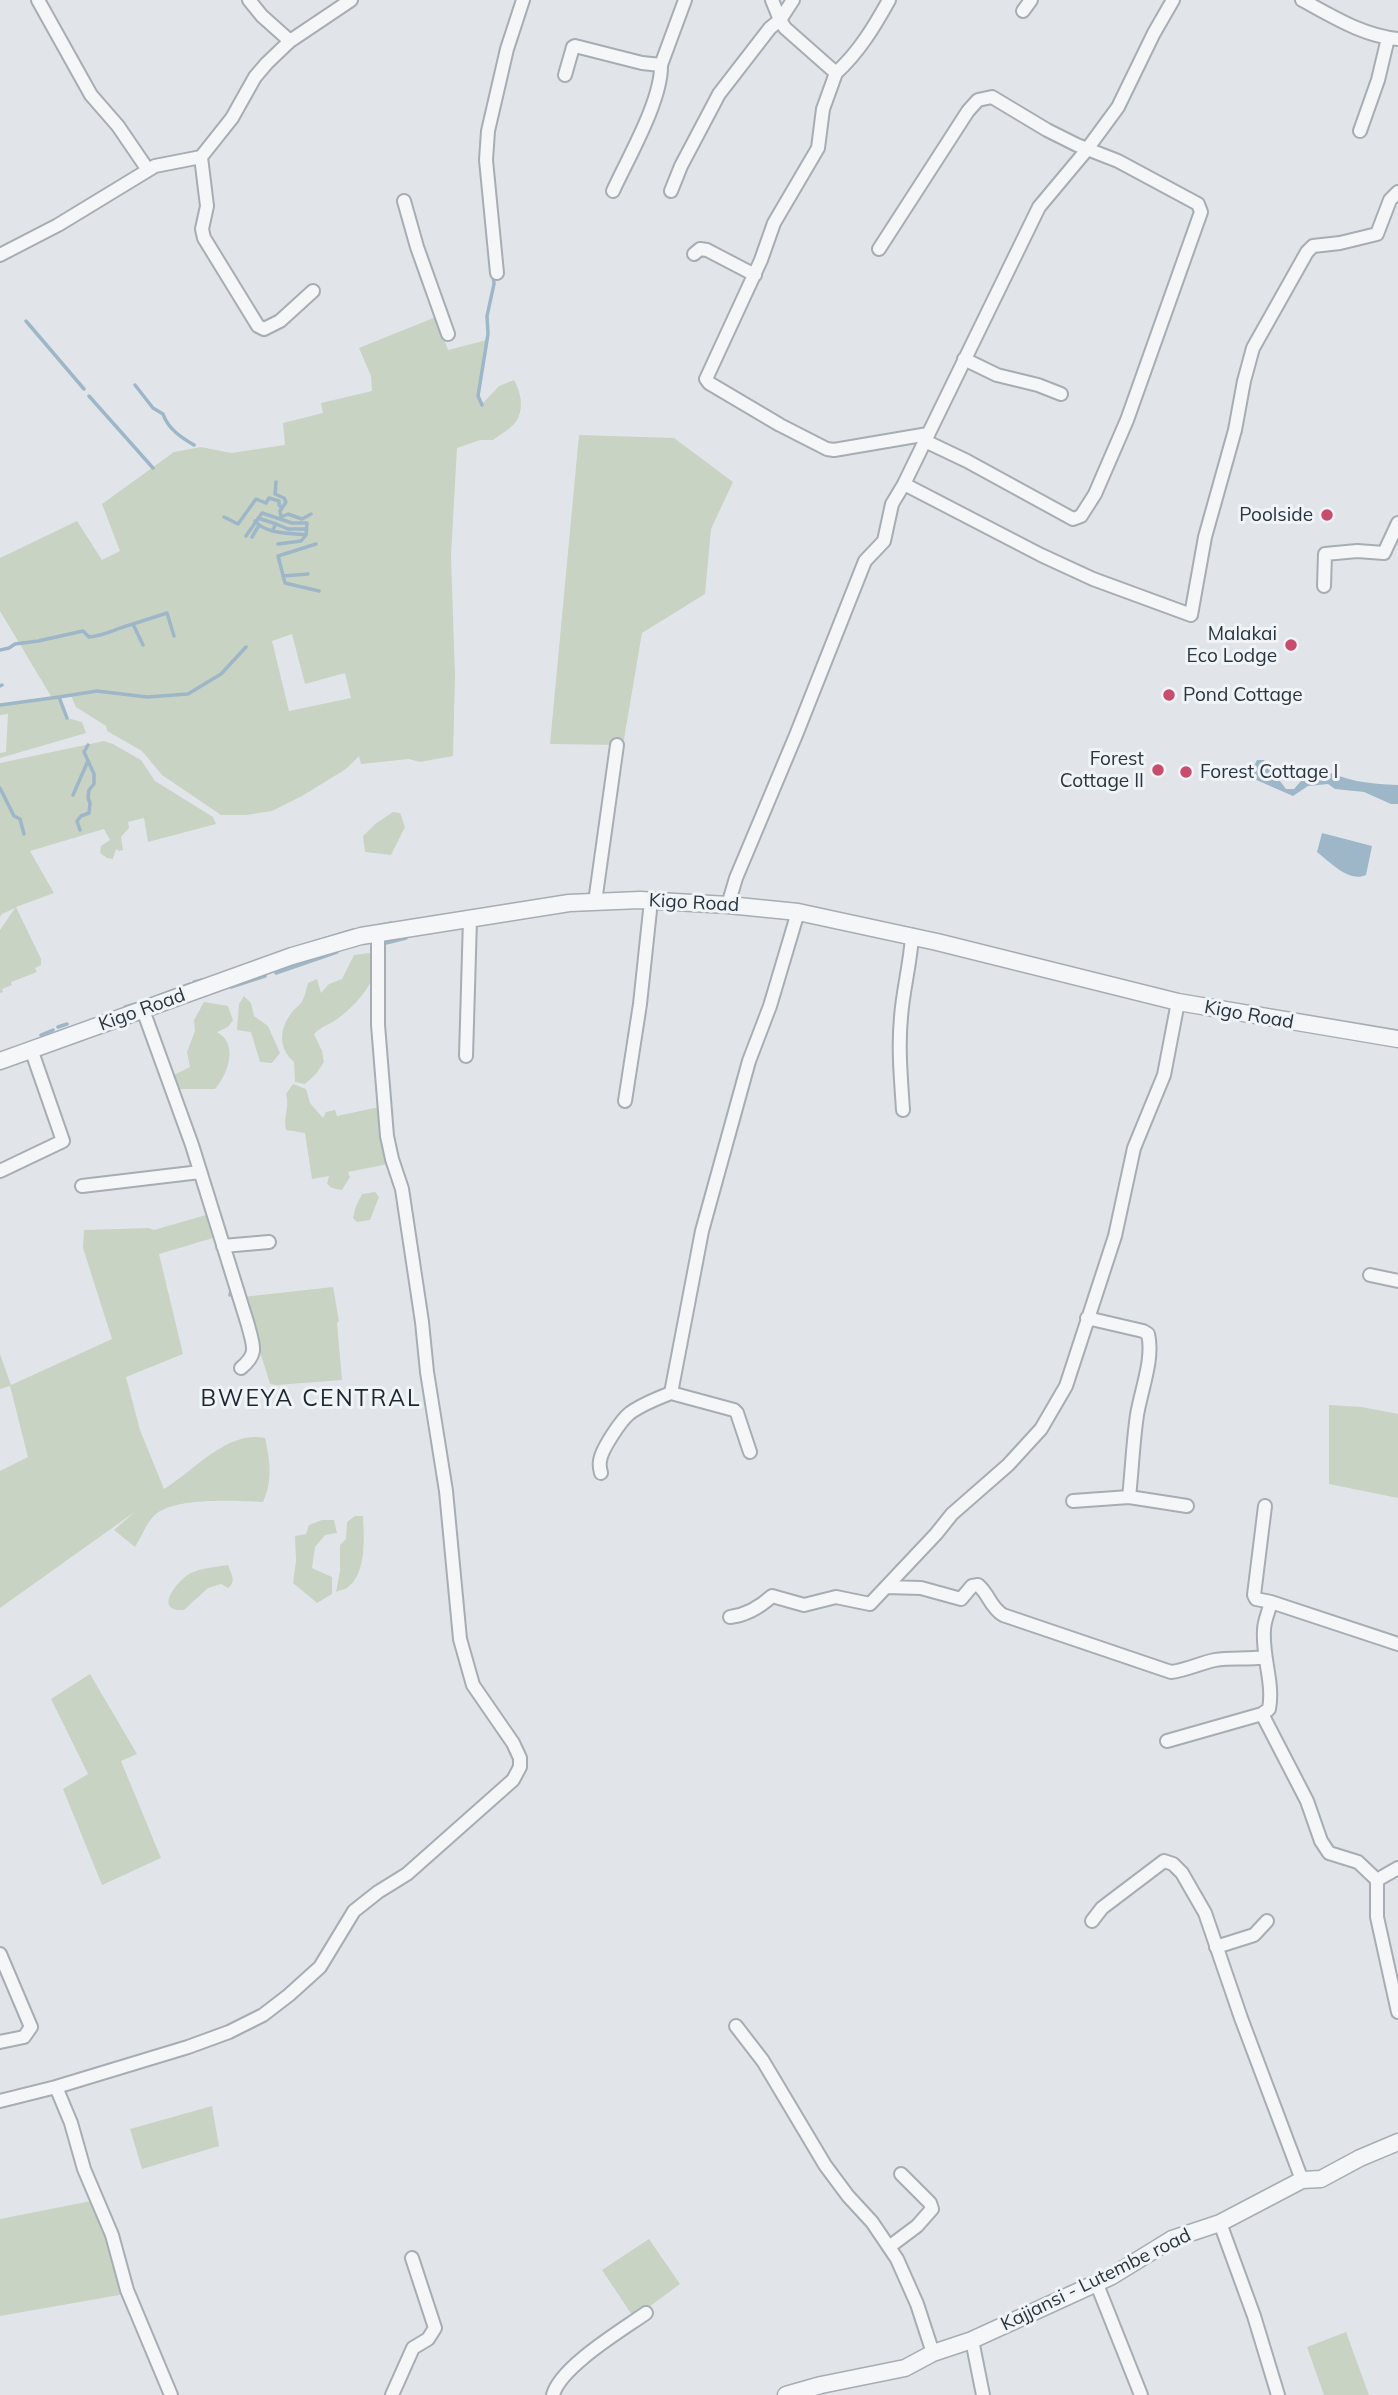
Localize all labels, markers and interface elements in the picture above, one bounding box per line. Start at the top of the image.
place label: Poolside [1239,504,1313,526]
marker: Poolside [1319,507,1335,523]
place label: Malakai Eco Lodge [1187,623,1277,667]
marker: Malakai Eco Lodge [1283,637,1299,653]
place label: Pond Cottage [1183,684,1303,706]
marker: Pond Cottage [1161,687,1177,703]
place label: Forest Cottage II [1060,748,1144,792]
place label: Forest Cottage I [1200,761,1338,783]
marker: Forest Cottage II [1150,762,1166,778]
marker: Forest Cottage I [1178,764,1194,780]
street label: Kigo Road [648,889,740,917]
street label: Kigo Road [96,984,188,1036]
street label: Kigo Road [1203,996,1295,1034]
district label: BWEYA CENTRAL [202,1385,420,1413]
street label: Kajjansi - Lutembe road [997,2224,1195,2336]

